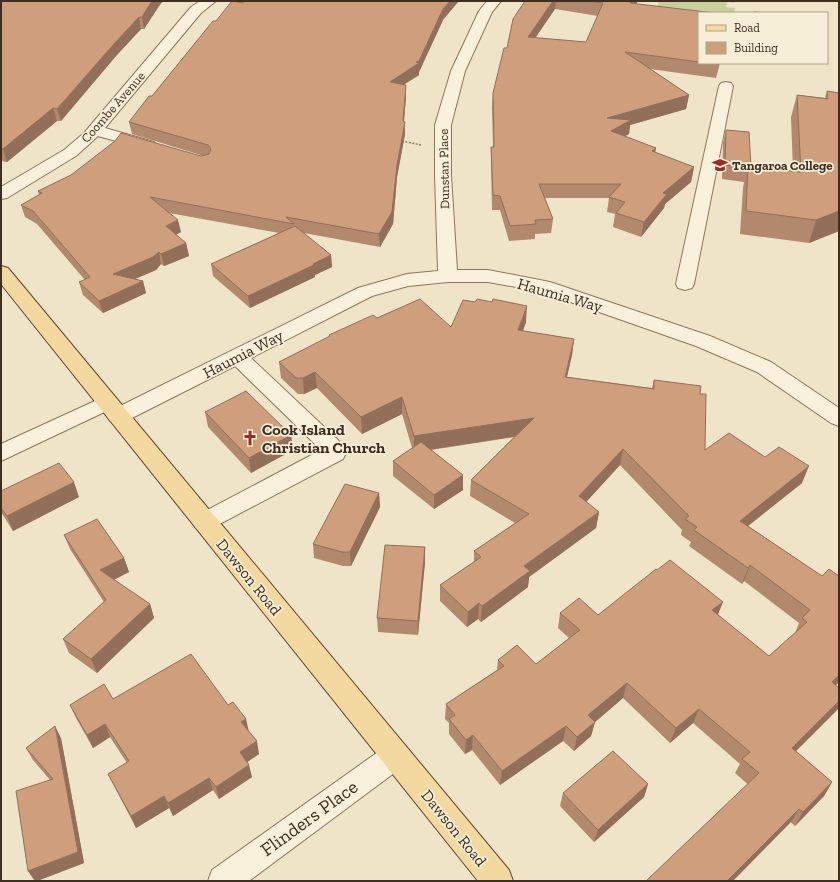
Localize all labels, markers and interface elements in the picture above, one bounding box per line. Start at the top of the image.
legend [698,12,828,64]
text: Road [734,21,760,35]
text: Building [734,41,778,55]
street label: Coombe Avenue [78,68,148,146]
street label: Dunstan Place [436,129,452,209]
school or university icon: Tangaroa College [711,156,729,174]
place label: Tangaroa College [732,158,833,173]
street label: Haumia Way [515,274,605,316]
street label: Haumia Way [200,325,287,382]
place label: Cook Island Christian Church [262,420,386,457]
church icon: Cook Island Christian Church [241,429,259,447]
street label: Dawson Road [212,535,286,619]
street label: Flinders Place [256,775,362,861]
street label: Dawson Road [417,786,491,870]

